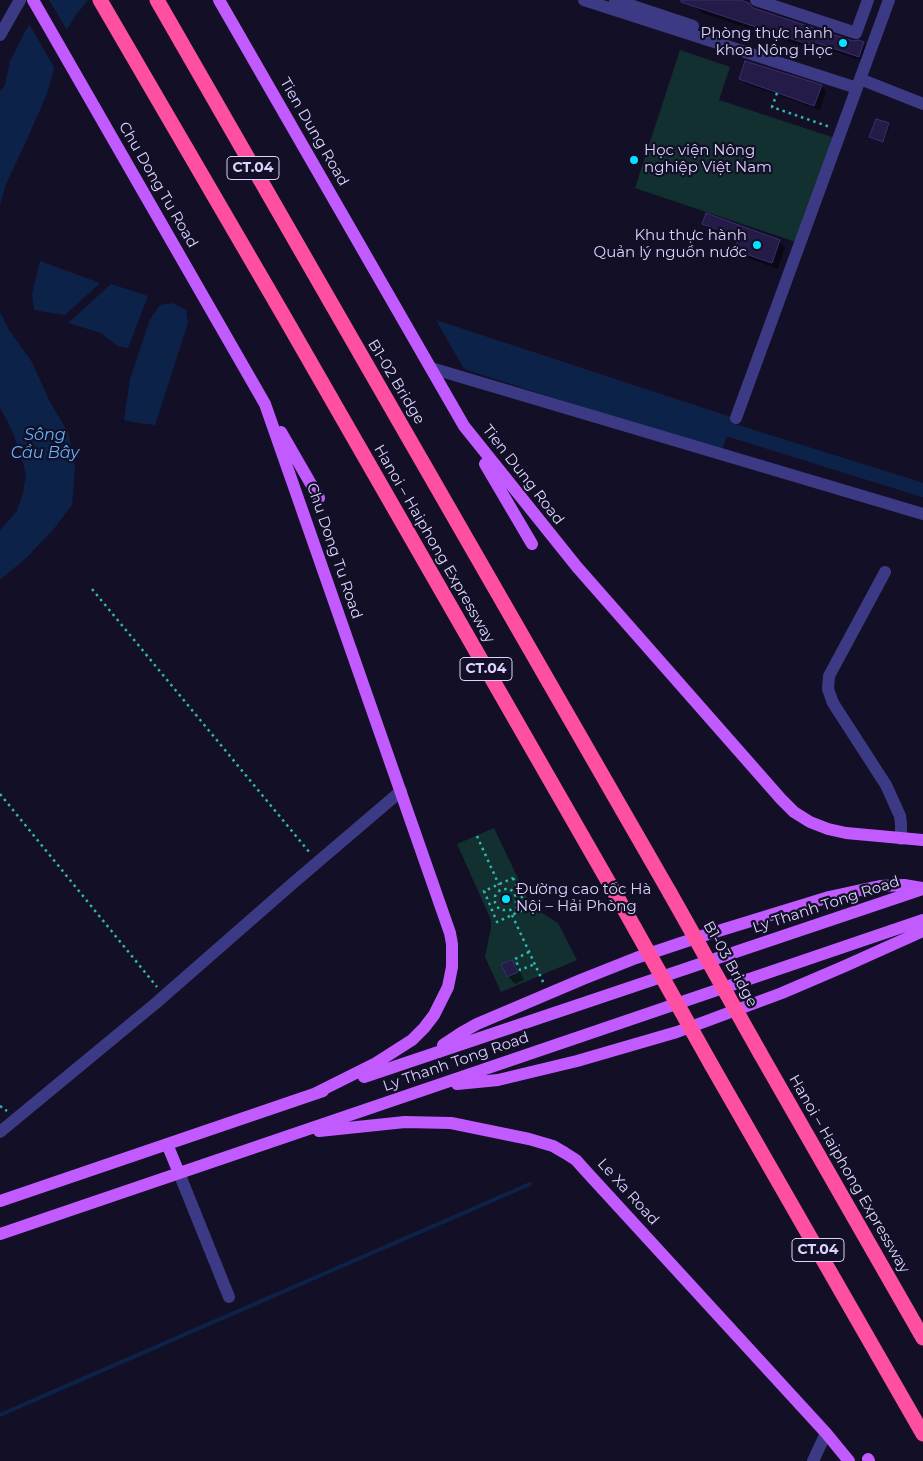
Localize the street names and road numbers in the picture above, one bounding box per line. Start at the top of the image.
street label: Tien Dung Road [276,75,352,189]
street label: Chu Dong Tu Road [115,119,201,251]
road number: CT.04 [227,156,279,180]
street label: B1-02 Bridge [364,336,428,428]
street label: Tien Dung Road [478,421,568,529]
street label: Hanoi – Haiphong Expressway [370,442,498,646]
street label: Chu Dong Tu Road [302,481,366,621]
road number: CT.04 [460,658,512,681]
street label: Ly Thanh Tong Road [750,873,902,937]
street label: B1-03 Bridge [699,918,761,1010]
street label: Ly Thanh Tong Road [381,1029,531,1095]
street label: Hanoi – Haiphong Expressway [785,1072,913,1276]
street label: Le Xa Road [593,1155,663,1229]
road number: CT.04 [792,1238,844,1262]

